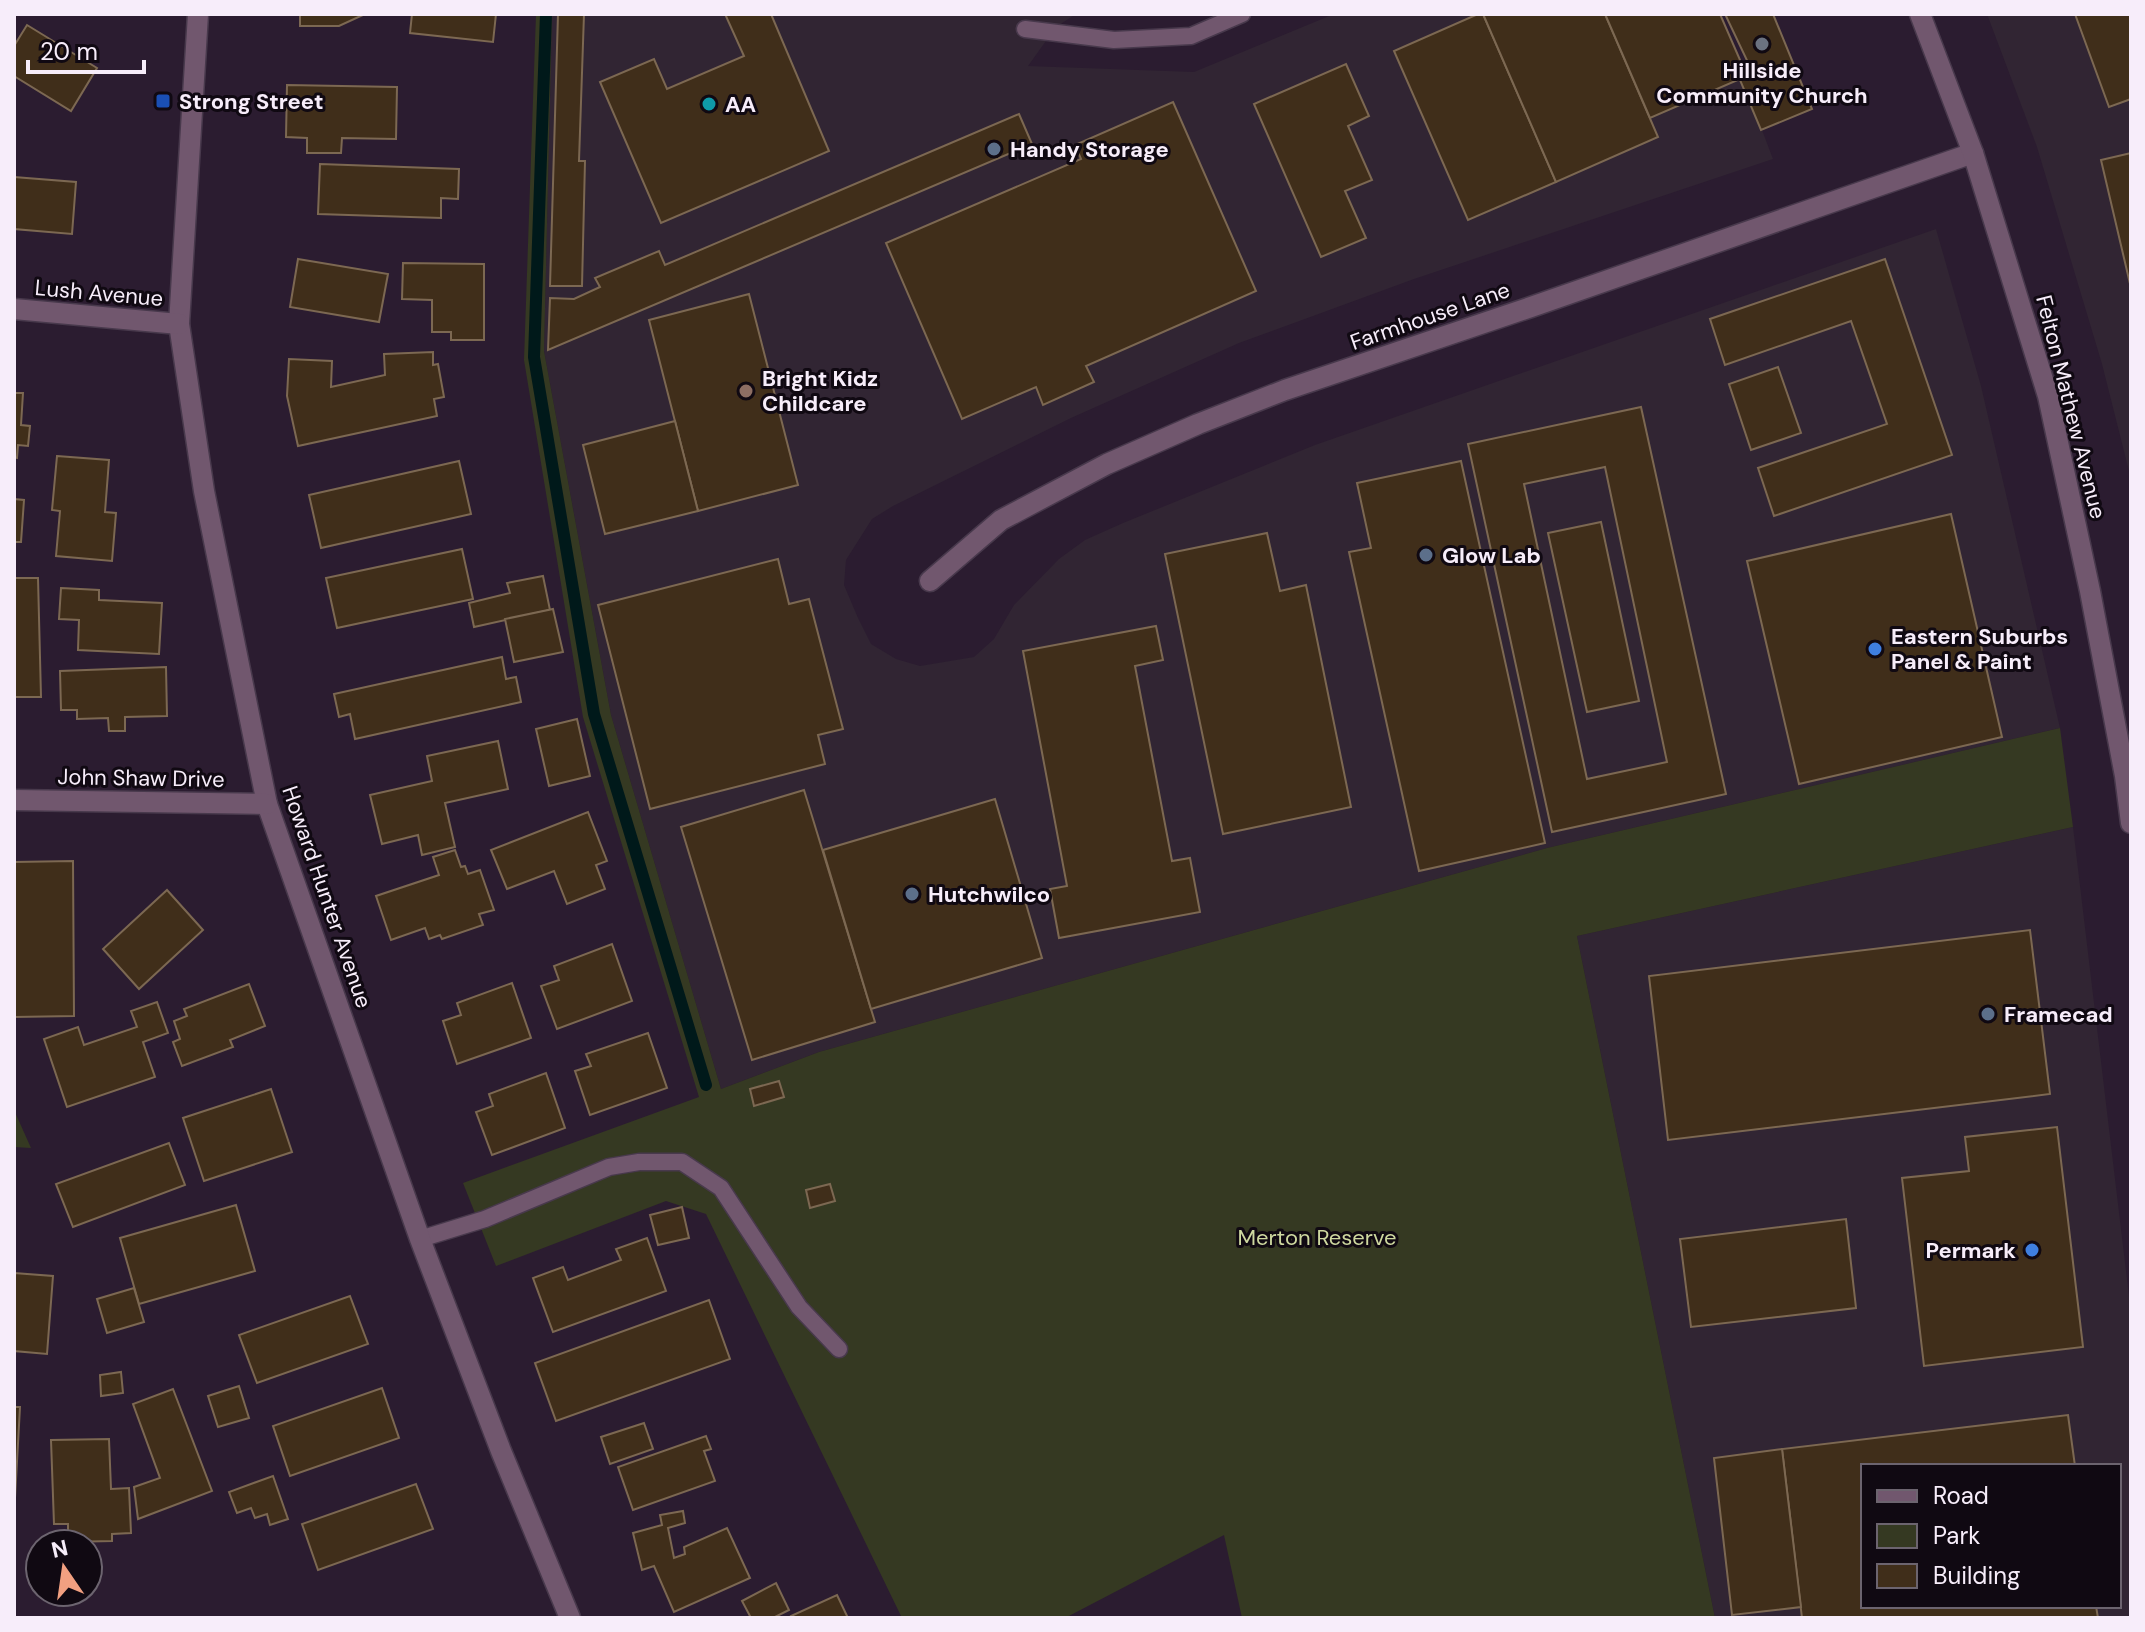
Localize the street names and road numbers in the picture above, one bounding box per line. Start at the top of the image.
street label: Lush Avenue [34,273,164,313]
street label: Farmhouse Lane [1346,275,1514,357]
street label: Felton Mathew Avenue [2029,292,2113,522]
street label: John Shaw Drive [57,762,225,794]
street label: Howard Hunter Avenue [275,782,379,1012]

